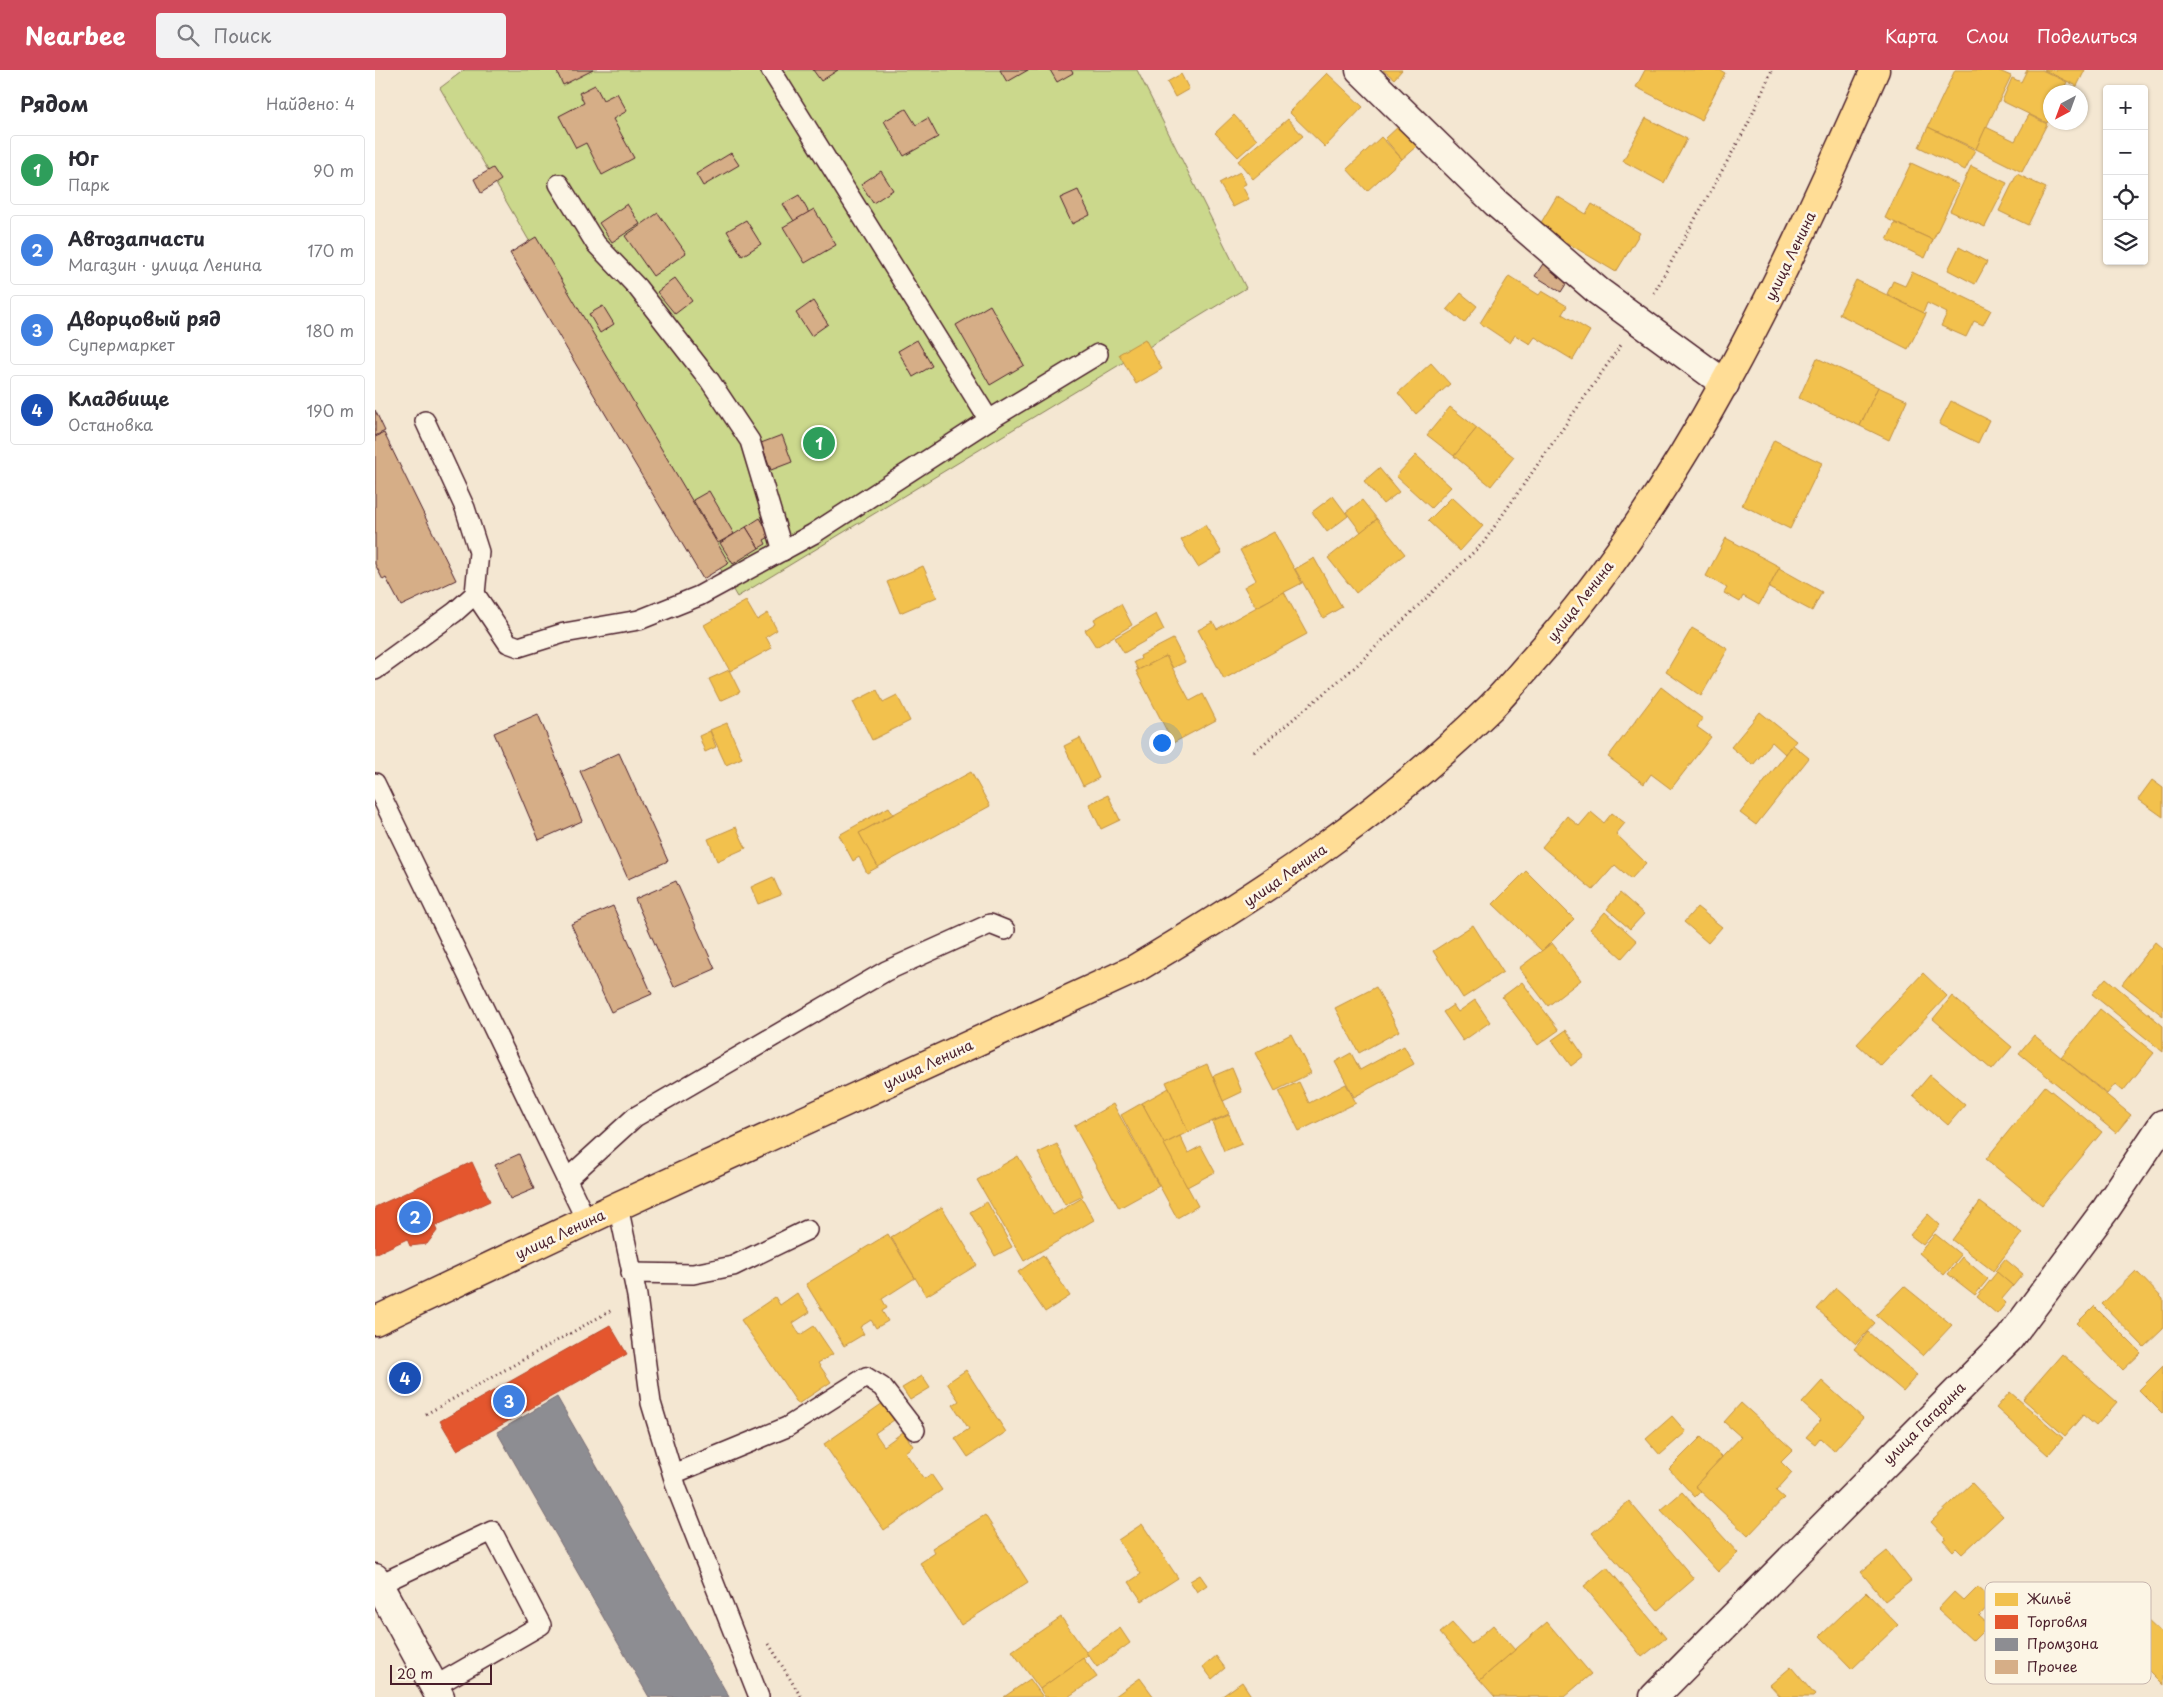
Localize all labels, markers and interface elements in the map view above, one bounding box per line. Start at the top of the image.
search box [156,13,506,58]
text: Nearbee [25,17,126,53]
icon: search [174,21,202,49]
text: Поиск [214,21,271,49]
text: Карта [1885,22,1938,49]
text: Слои [1966,22,2009,49]
text: Поделиться [2037,22,2138,49]
north arrow [2043,85,2088,130]
map controls [2103,85,2148,265]
button: + [2103,85,2148,130]
text: Рядом [20,87,88,119]
text: Найдено: 4 [266,91,355,115]
button: − [2103,130,2148,175]
text: Юг [68,144,98,172]
text: 1 [33,158,41,182]
text: 90 m [313,158,354,182]
text: Парк [68,172,109,196]
button: locate [2103,175,2148,220]
street label: улица Ленина [1759,208,1821,304]
button: layers [2103,220,2148,265]
text: Автозапчасти [68,224,205,252]
text: 2 [31,238,43,262]
text: 170 m [308,238,354,262]
text: Магазин · улица Ленина [68,252,262,276]
text: Дворцовый ряд [68,304,221,332]
text: 3 [32,318,42,342]
text: 180 m [306,318,354,342]
text: Супермаркет [68,332,175,356]
text: Кладбище [68,384,169,412]
text: 4 [32,398,42,422]
text: 190 m [306,398,354,422]
text: Остановка [68,412,153,436]
pin: 1 [803,424,835,462]
street label: улица Ленина [1542,556,1618,646]
your location [1149,730,1175,756]
street label: улица Ленина [1239,838,1331,911]
street label: улица Ленина [880,1034,977,1094]
pin: 2 [399,1198,431,1236]
street label: улица Ленина [512,1204,609,1264]
pin: 4 [389,1359,421,1397]
street label: улица Гагарина [1878,1377,1970,1469]
pin: 3 [493,1382,525,1420]
legend [1985,1582,2151,1684]
text: Жильё [2026,1588,2071,1609]
text: Торговля [2027,1611,2088,1632]
text: Промзона [2027,1633,2098,1654]
text: Прочее [2027,1656,2078,1677]
scale bar [390,1662,493,1685]
text: 20 m [397,1663,433,1684]

